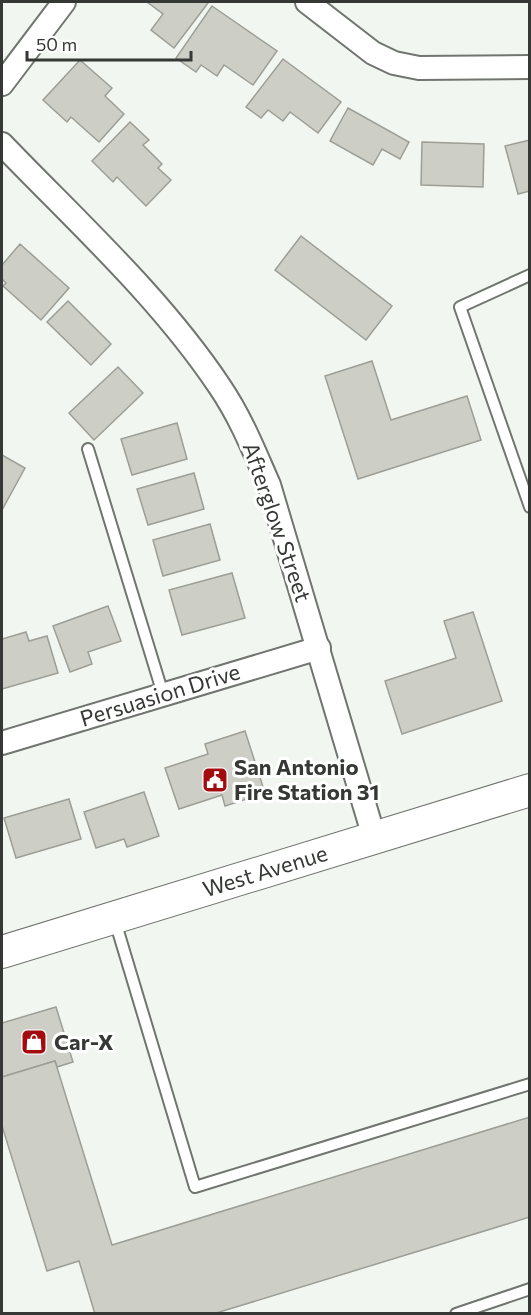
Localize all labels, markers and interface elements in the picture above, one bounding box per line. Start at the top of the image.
scale bar [27,24,190,62]
text: 50 m [36,33,77,55]
street label: Afterglow Street [238,439,317,605]
street label: Persuasion Drive [77,657,243,732]
place label: San Antonio Fire Station 31 [234,753,380,805]
public building icon: San Antonio Fire Station 31 [200,765,230,795]
street label: West Avenue [199,839,330,902]
shop icon: Car-X [19,1027,49,1057]
place label: Car-X [54,1028,114,1055]

